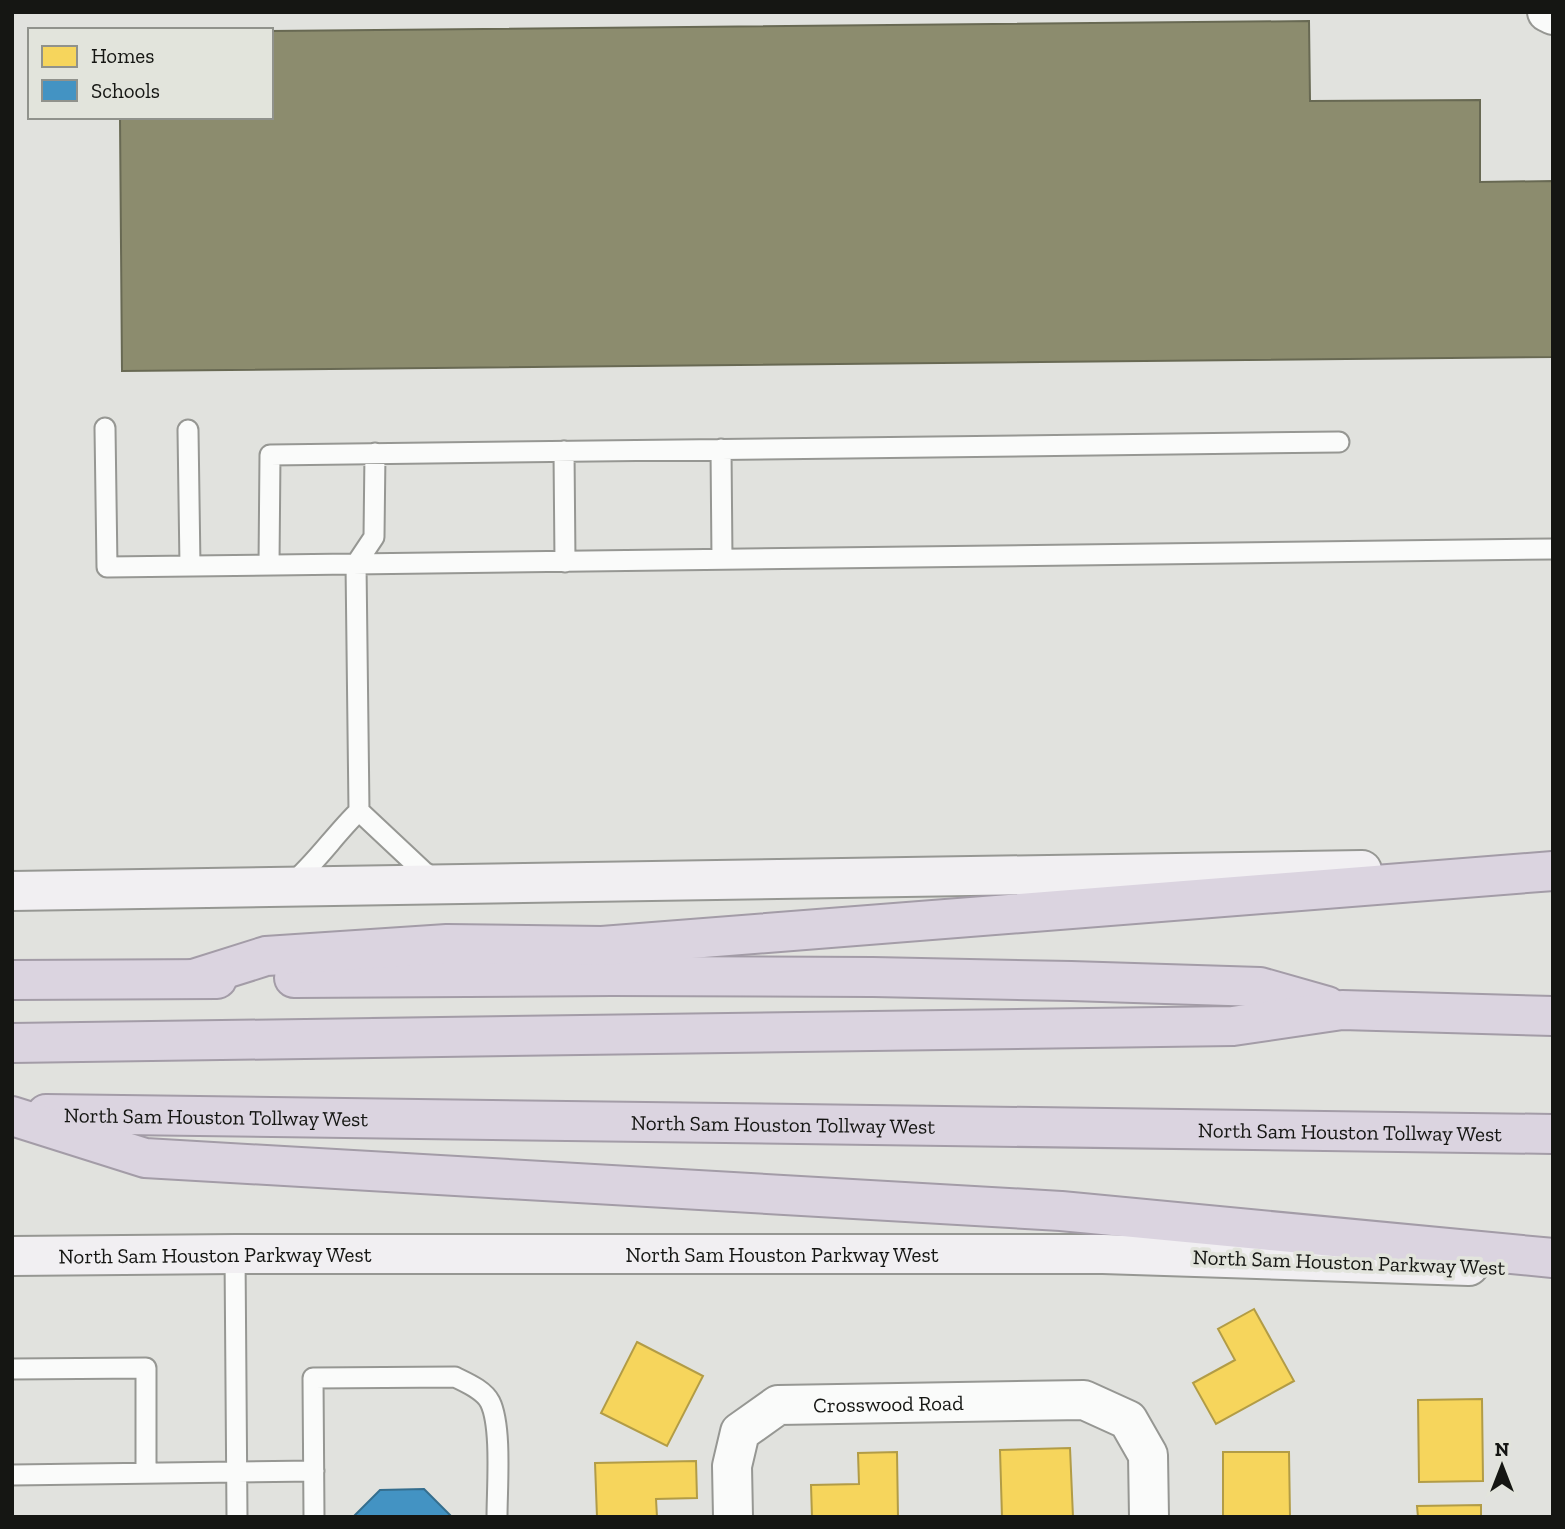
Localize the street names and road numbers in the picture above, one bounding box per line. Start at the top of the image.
street label: North Sam Houston Tollway West [64,1102,368,1131]
street label: North Sam Houston Tollway West [631,1109,935,1138]
street label: North Sam Houston Tollway West [1198,1117,1502,1146]
street label: North Sam Houston Parkway West [58,1241,372,1268]
street label: North Sam Houston Parkway West [626,1242,939,1267]
street label: North Sam Houston Parkway West [1192,1244,1506,1280]
street label: Crosswood Road [813,1389,964,1417]

